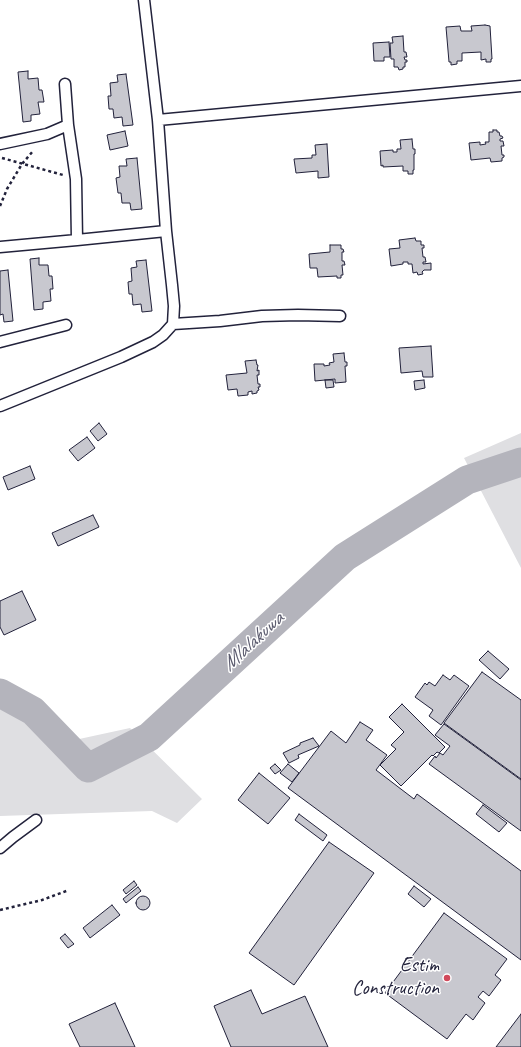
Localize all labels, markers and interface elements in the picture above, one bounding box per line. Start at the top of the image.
water label: Mlalakuwa [217,607,289,677]
place label: Estim Construction [352,954,439,1001]
marker: Estim Construction [442,973,452,983]

